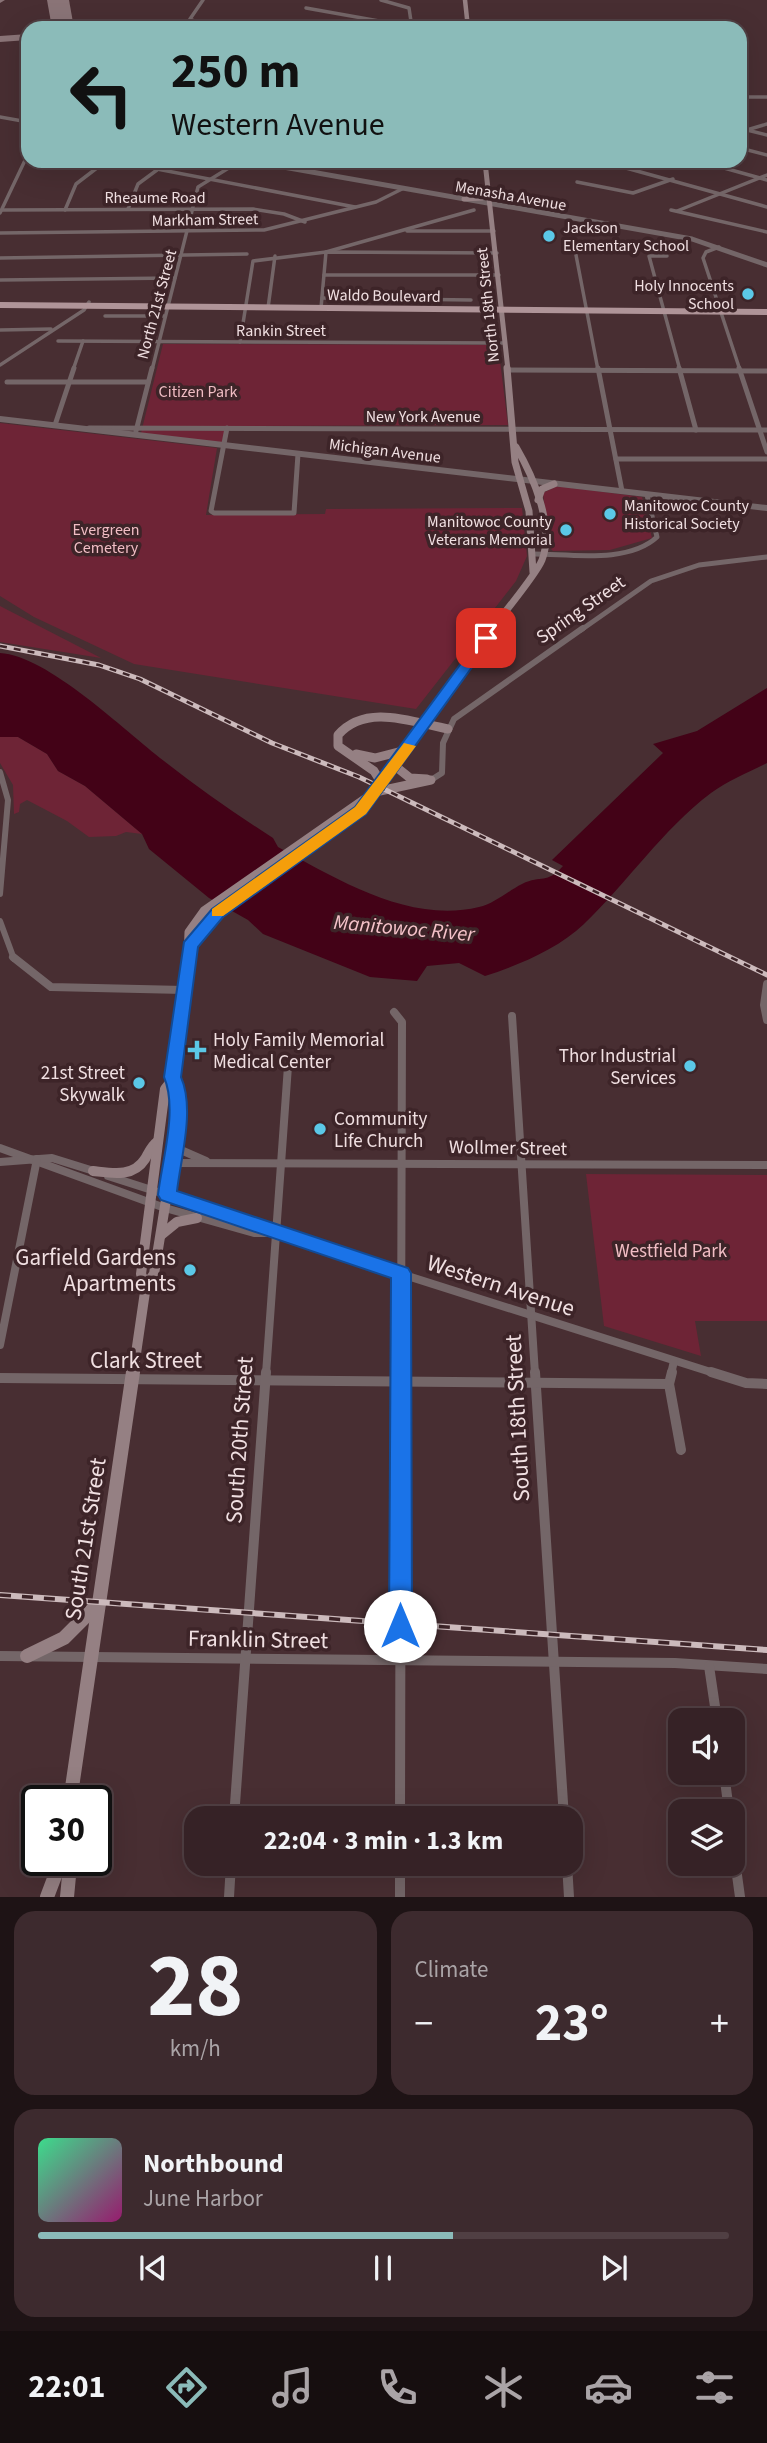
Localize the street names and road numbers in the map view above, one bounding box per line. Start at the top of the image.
street label: Menasha Avenue [454,175,568,217]
street label: Rheaume Road [104,187,206,209]
street label: Markham Street [152,208,259,232]
street label: North 21st Street [132,246,182,362]
street label: North 18th Street [471,246,505,363]
street label: Waldo Boulevard [327,284,441,308]
street label: Rankin Street [236,320,326,342]
street label: New York Avenue [366,406,480,428]
street label: Michigan Avenue [328,433,442,469]
street label: Spring Street [531,569,631,651]
street label: Wollmer Street [449,1134,568,1163]
street label: Western Avenue [423,1246,579,1325]
street label: South 18th Street [497,1333,538,1502]
street label: Clark Street [90,1344,202,1377]
street label: South 20th Street [217,1355,262,1525]
street label: South 21st Street [56,1455,115,1623]
street label: Franklin Street [188,1622,329,1657]

